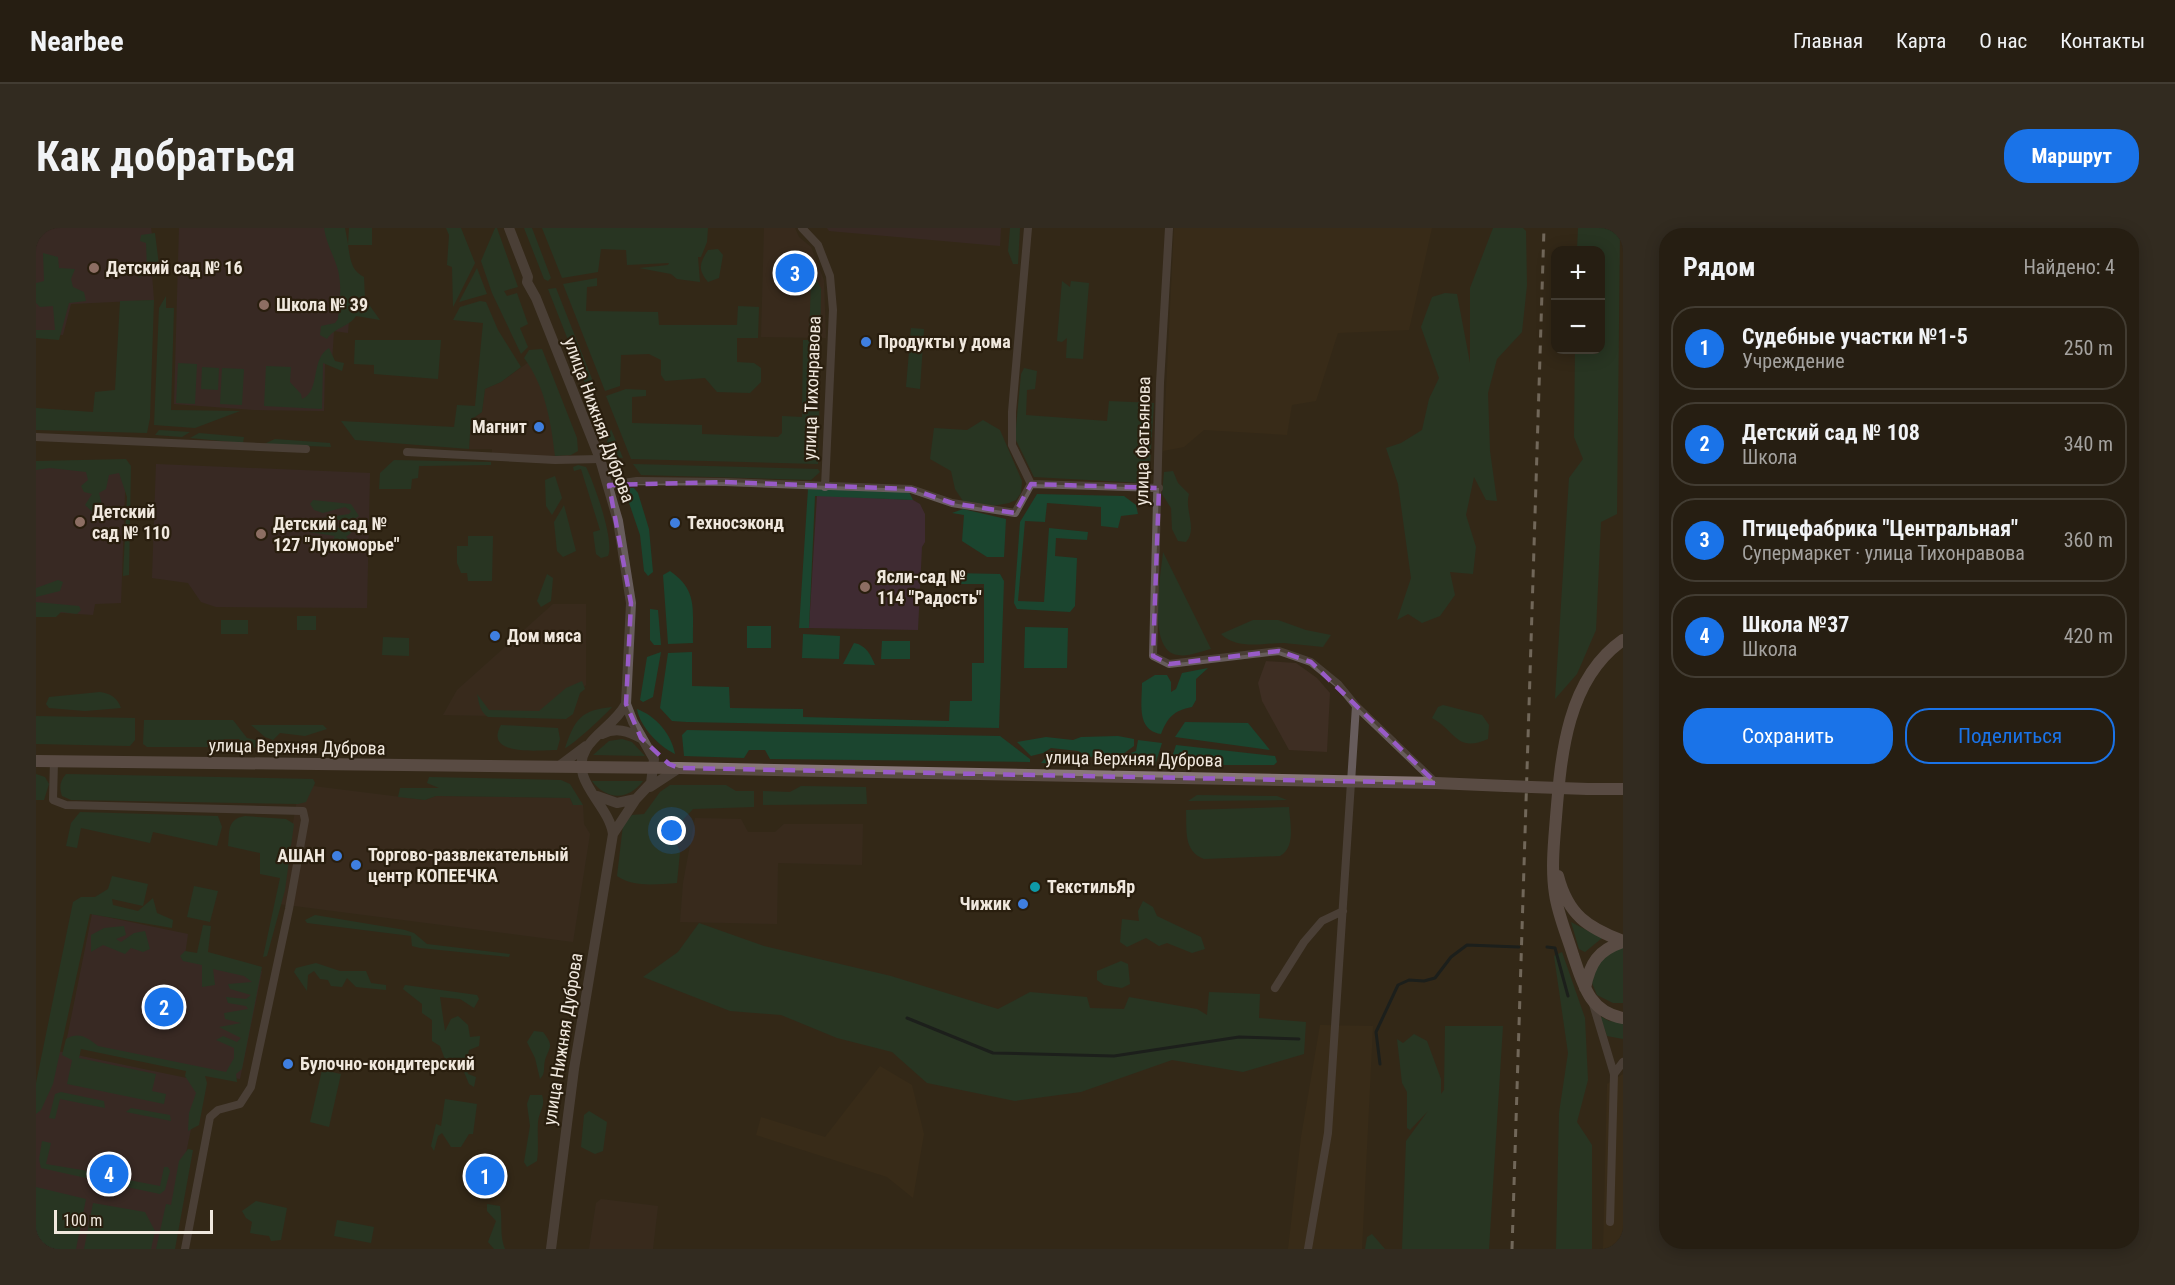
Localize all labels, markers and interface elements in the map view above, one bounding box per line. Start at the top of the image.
text: Nearbee [30,25,124,58]
text: Главная [1793,29,1863,53]
text: Карта [1896,29,1946,53]
text: О нас [1979,29,2027,53]
text: Контакты [2060,29,2145,53]
button: Маршрут [2004,129,2139,183]
text: Как добраться [36,132,296,181]
map controls [1551,246,1605,354]
button: + [1551,246,1605,300]
pin: 3 [776,250,814,296]
text: Рядом [1683,252,1755,282]
text: Найдено: 4 [2023,255,2115,279]
place label: Детский сад № 16 [106,257,243,278]
marker: Детский сад № 16 [87,261,101,275]
place label: Школа № 39 [276,294,368,315]
marker: Школа № 39 [257,298,271,312]
button: − [1551,300,1605,354]
street label: улица Тихонравова [798,316,825,460]
text: Судебные участки №1-5 [1742,324,1968,349]
place label: Продукты у дома [878,331,1011,352]
street label: улица Нижняя Дуброва [560,334,639,505]
marker: Продукты у дома [859,335,873,349]
text: 1 [1699,336,1710,360]
text: 250 m [2064,336,2113,360]
text: Учреждение [1742,349,1845,373]
street label: улица Фатьянова [1131,376,1154,506]
place label: Магнит [472,416,527,437]
marker: Магнит [532,420,546,434]
text: Детский сад № 108 [1742,420,1920,445]
text: 2 [1699,432,1710,456]
text: 340 m [2064,432,2113,456]
text: Школа [1742,445,1797,469]
place label: Детский сад № 110 [92,501,170,543]
place label: Техносэконд [687,512,784,533]
place label: Детский сад № 127 "Лукоморье" [273,513,400,555]
marker: Детский сад № 110 [73,515,87,529]
marker: Техносэконд [668,516,682,530]
text: Птицефабрика "Центральная" [1742,516,2018,541]
marker: Детский сад № 127 "Лукоморье" [254,527,268,541]
text: 3 [1699,528,1710,552]
text: 360 m [2064,528,2113,552]
text: Супермаркет · улица Тихонравова [1742,541,2025,565]
place label: Ясли-сад № 114 "Радость" [876,566,982,608]
marker: Ясли-сад № 114 "Радость" [858,580,872,594]
text: Школа №37 [1742,612,1849,637]
text: 4 [1699,624,1710,648]
text: 420 m [2064,624,2113,648]
place label: Дом мяса [507,625,581,646]
marker: Дом мяса [488,629,502,643]
text: Школа [1742,637,1797,661]
button: Сохранить [1683,708,1893,764]
button: Поделиться [1905,708,2115,764]
street label: улица Верхняя Дуброва [208,734,386,759]
street label: улица Верхняя Дуброва [1045,746,1223,771]
your location [657,816,686,845]
place label: Торгово-развлекательный центр КОПЕЕЧКА [368,844,569,886]
place label: АШАН [277,845,325,866]
marker: АШАН [330,849,344,863]
marker: Торгово-развлекательный центр КОПЕЕЧКА [349,858,363,872]
place label: ТекстильЯр [1047,876,1135,897]
marker: ТекстильЯр [1028,880,1042,894]
place label: Чижик [959,893,1011,914]
marker: Чижик [1016,897,1030,911]
street label: улица Нижняя Дуброва [539,951,586,1127]
pin: 2 [144,984,184,1030]
place label: Булочно-кондитерский [300,1053,475,1074]
marker: Булочно-кондитерский [281,1057,295,1071]
pin: 4 [90,1152,128,1196]
pin: 1 [466,1154,504,1198]
scale bar [54,1207,213,1234]
text: 100 m [63,1211,102,1230]

